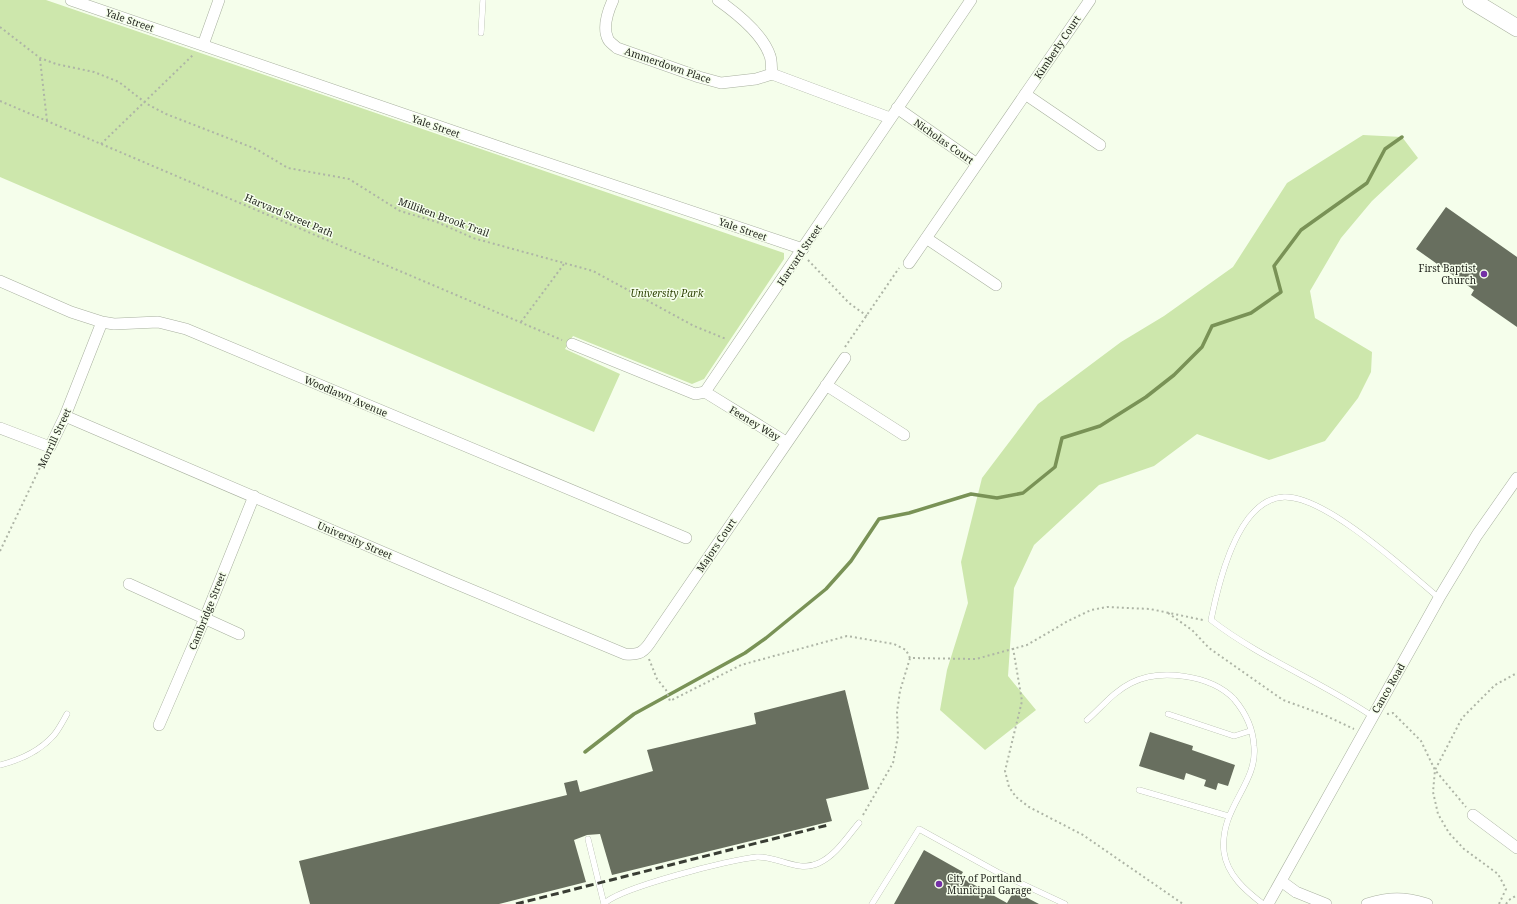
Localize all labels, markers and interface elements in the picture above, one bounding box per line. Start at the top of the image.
street label: Yale Street [103,5,156,35]
street label: Kimberly Court [1031,12,1084,81]
street label: Ammerdown Place [623,44,713,86]
street label: Yale Street [409,111,462,141]
street label: Nicholas Court [911,115,977,167]
street label: Harvard Street Path [242,190,336,240]
street label: Milliken Brook Trail [397,194,491,240]
street label: Yale Street [716,214,769,244]
street label: Harvard Street [773,221,825,288]
place label: First Baptist Church [1419,261,1477,287]
marker: First Baptist Church [1479,269,1489,279]
park label: University Park [631,286,704,300]
street label: Woodlawn Avenue [302,372,390,420]
street label: Feeney Way [727,402,783,444]
street label: Morrill Street [34,405,74,470]
street label: Majors Court [693,515,739,575]
street label: University Street [315,518,395,562]
street label: Cambridge Street [185,570,229,652]
street label: Canco Road [1368,660,1408,716]
place label: City of Portland Municipal Garage [947,871,1032,897]
marker: City of Portland Municipal Garage [934,879,944,889]

